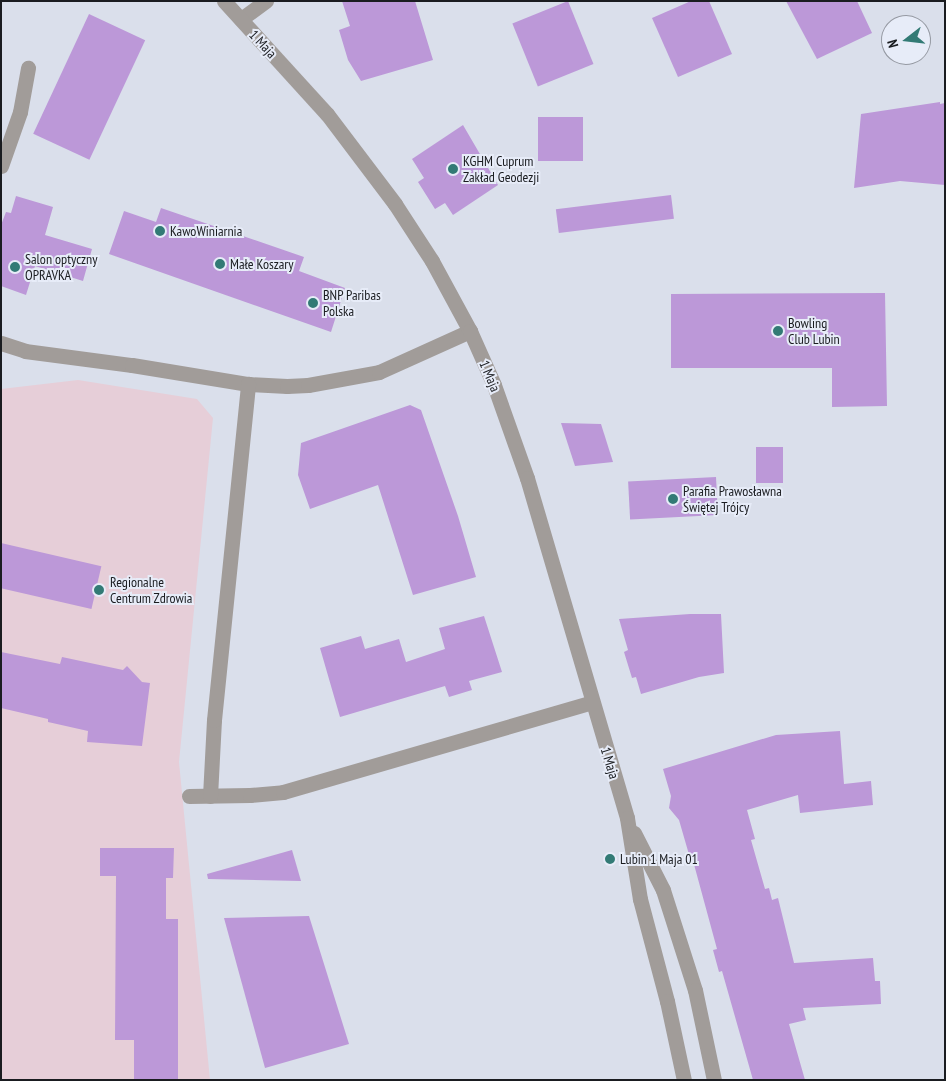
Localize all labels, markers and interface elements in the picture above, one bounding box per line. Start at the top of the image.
north arrow [881,15,931,65]
street label: 1 Maja [246,26,280,62]
text: N [883,38,902,50]
place label: KGHM Cuprum Zakład Geodezji [463,153,539,186]
marker: KGHM Cuprum Zakład Geodezji [447,163,459,175]
place label: KawoWiniarnia [170,223,242,239]
marker: KawoWiniarnia [154,225,166,237]
place label: Salon optyczny OPRAVKA [25,251,97,284]
place label: Małe Koszary [230,256,293,272]
marker: Małe Koszary [214,258,226,270]
marker: Salon optyczny OPRAVKA [9,261,21,273]
place label: BNP Paribas Polska [323,287,381,320]
marker: BNP Paribas Polska [307,297,319,309]
place label: Bowling Club Lubin [788,315,840,348]
marker: Bowling Club Lubin [772,325,784,337]
street label: 1 Maja [476,358,504,394]
place label: Parafia Prawosławna Świętej Trójcy [683,483,782,516]
marker: Parafia Prawosławna Świętej Trójcy [667,493,679,505]
place label: Regionalne Centrum Zdrowia [110,574,193,606]
marker: Regionalne Centrum Zdrowia [92,583,106,597]
street label: 1 Maja [597,745,623,781]
place label: Lubin 1 Maja 01 [620,851,698,867]
marker: Lubin 1 Maja 01 [604,853,616,865]

